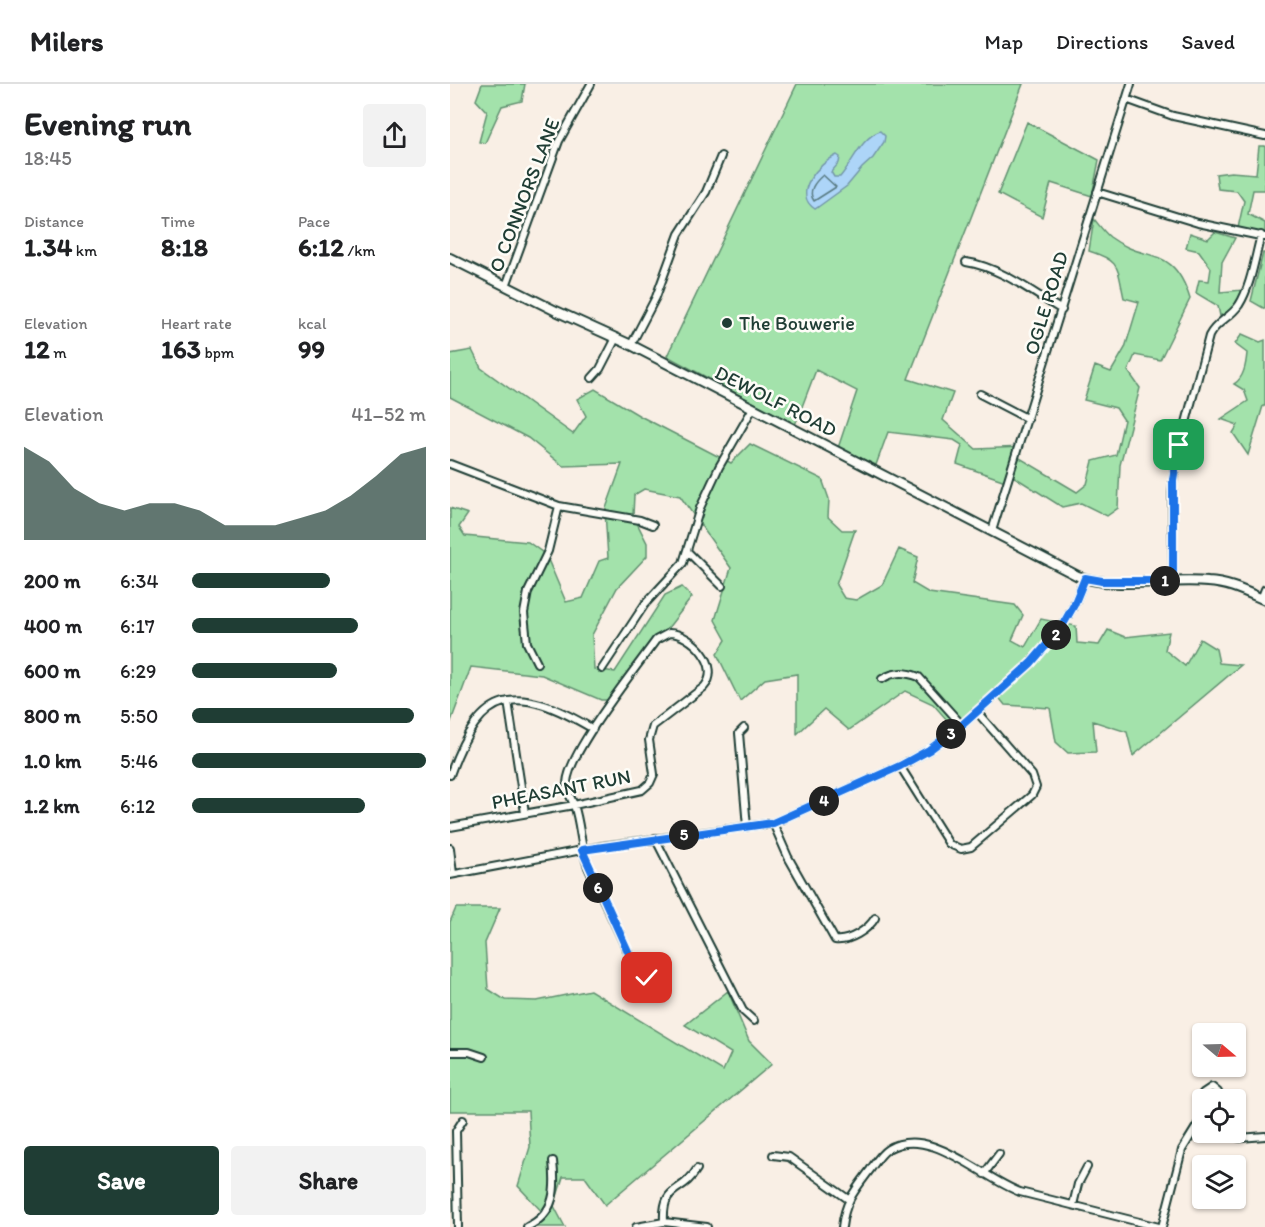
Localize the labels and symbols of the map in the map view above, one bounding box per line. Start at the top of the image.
street label: O CONNORS LANE [484,115,564,275]
street label: OGLE ROAD [1019,248,1073,358]
place label: The Bouwerie [739,311,855,335]
marker: The Bouwerie [720,316,734,330]
street label: DEWOLF ROAD [711,360,841,442]
pin [1153,419,1204,470]
pin: 1 [1150,566,1180,596]
pin: 2 [1041,620,1071,650]
pin: 3 [936,719,966,749]
street label: PHEASANT RUN [489,764,633,814]
pin: 4 [809,786,839,816]
pin: 5 [669,820,699,850]
pin: 6 [583,873,613,903]
pin [621,952,672,1003]
north arrow [1192,1023,1246,1077]

